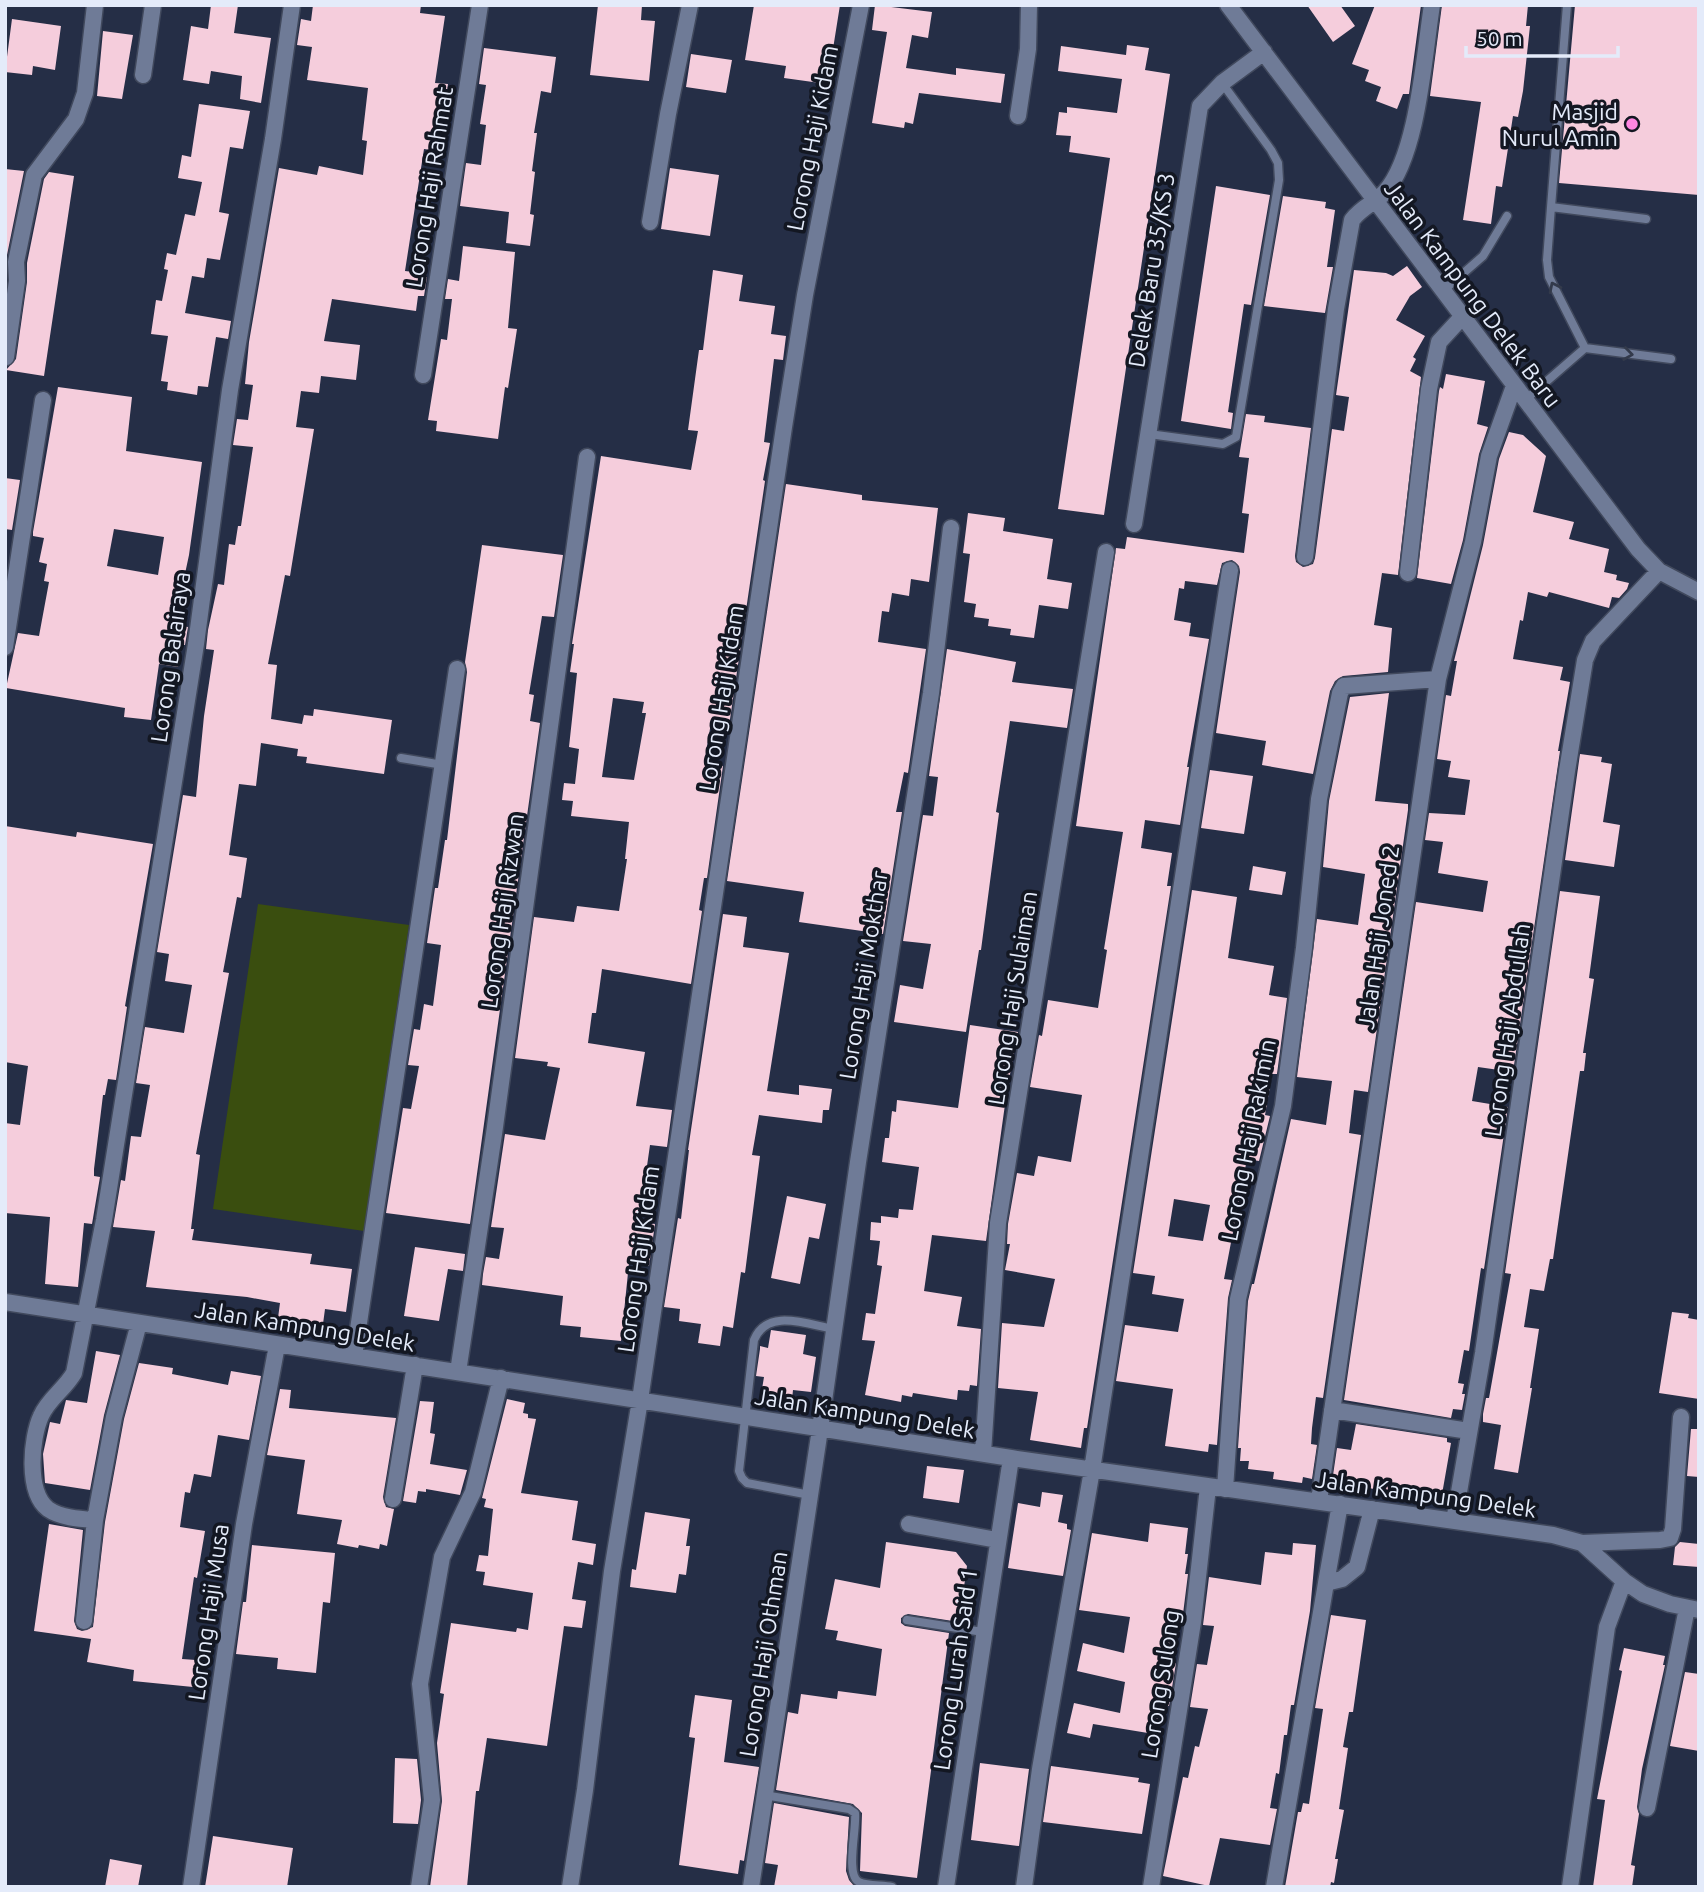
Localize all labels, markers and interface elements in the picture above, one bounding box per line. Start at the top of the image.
scale bar [1466,14,1618,58]
text: 50 m [1476,26,1523,50]
street label: Lorong Haji Kidam [782,43,842,233]
street label: Lorong Haji Rahmat [401,85,457,289]
place label: Masjid Nurul Amin [1502,99,1618,150]
marker: Masjid Nurul Amin [1624,116,1640,132]
street label: Delek Baru 35/KS 3 [1123,171,1179,369]
street label: Jalan Kampung Delek Baru [1380,176,1566,412]
one-way arrow [1549,282,1563,294]
one-way arrow [1622,347,1634,362]
street label: Lorong Balairaya [146,570,194,744]
street label: Lorong Haji Kidam [694,603,748,793]
street label: Lorong Haji Rizwan [476,812,528,1010]
street label: Jalan Haji Joned 2 [1353,843,1403,1031]
street label: Lorong Haji Mokthar [834,869,892,1081]
street label: Lorong Haji Sulaiman [983,889,1041,1107]
street label: Lorong Haji Abdullah [1480,922,1534,1138]
street label: Lorong Haji Rakimin [1216,1037,1280,1243]
street label: Lorong Haji Kidam [613,1164,663,1354]
street label: Jalan Kampung Delek [193,1296,417,1356]
street label: Jalan Kampung Delek [753,1383,977,1443]
street label: Jalan Kampung Delek [1314,1466,1538,1522]
street label: Lorong Haji Musa [183,1522,233,1702]
street label: Lorong Haji Othman [734,1549,792,1759]
street label: Lorong Lurah Said 1 [928,1566,982,1772]
street label: Lorong Sulong [1136,1608,1184,1760]

